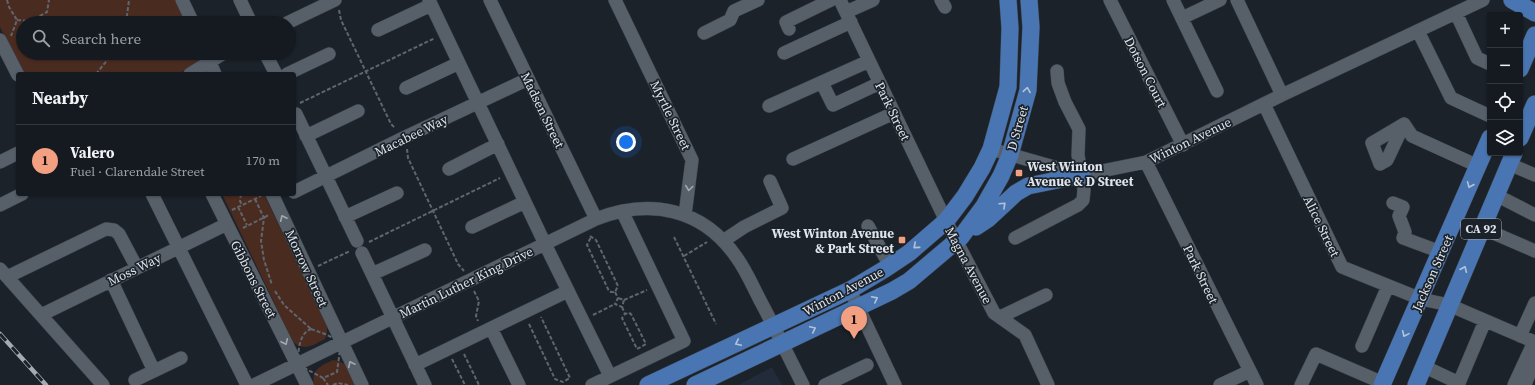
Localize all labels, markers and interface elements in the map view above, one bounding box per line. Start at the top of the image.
map controls [1487,12,1523,156]
button: + [1487,12,1523,48]
search box [16,16,296,60]
icon: search [30,27,52,49]
text: Search here [62,28,141,49]
street label: Dotson Court [1121,34,1171,111]
button: − [1487,48,1523,84]
street label: Madsen Street [517,70,569,152]
street label: Myrtle Street [646,78,695,153]
street label: Park Street [871,79,914,144]
button: locate [1487,84,1523,120]
text: Nearby [32,86,88,110]
one-way arrow [1023,87,1031,93]
street label: D Street [1003,103,1032,153]
street label: Macabee Way [372,110,451,160]
street label: Winton Avenue [1147,113,1234,168]
button: layers [1487,120,1523,156]
your location [616,132,636,152]
text: Valero [70,142,115,163]
text: 1 [41,152,49,169]
text: 170 m [246,152,280,169]
place label: West Winton Avenue & D Street [1027,158,1134,190]
text: Fuel · Clarendale Street [70,163,204,180]
marker: West Winton Avenue & D Street [1014,168,1024,178]
one-way arrow [1467,180,1475,188]
one-way arrow [685,185,694,191]
street label: Alice Street [1299,193,1344,260]
one-way arrow [998,202,1006,210]
one-way arrow [280,215,288,223]
road number: CA 92 [1461,219,1501,239]
street label: Magna Avenue [941,224,996,307]
place label: West Winton Avenue & Park Street [772,225,894,257]
street label: Morrow Street [281,227,332,310]
street label: Jackson Street [1408,232,1457,315]
marker: West Winton Avenue & Park Street [897,235,907,245]
street label: Gibbons Street [227,238,281,322]
one-way arrow [914,241,921,248]
street label: Park Street [1179,242,1222,307]
street label: Martin Luther King Drive [397,243,536,322]
street label: Moss Way [105,249,164,290]
street label: Winton Avenue [800,263,887,320]
one-way arrow [1460,266,1468,273]
one-way arrow [871,297,878,304]
pin: 1 [841,306,867,339]
one-way arrow [809,326,816,334]
one-way arrow [1402,330,1410,338]
one-way arrow [280,338,288,345]
one-way arrow [735,338,743,346]
one-way arrow [348,360,356,368]

